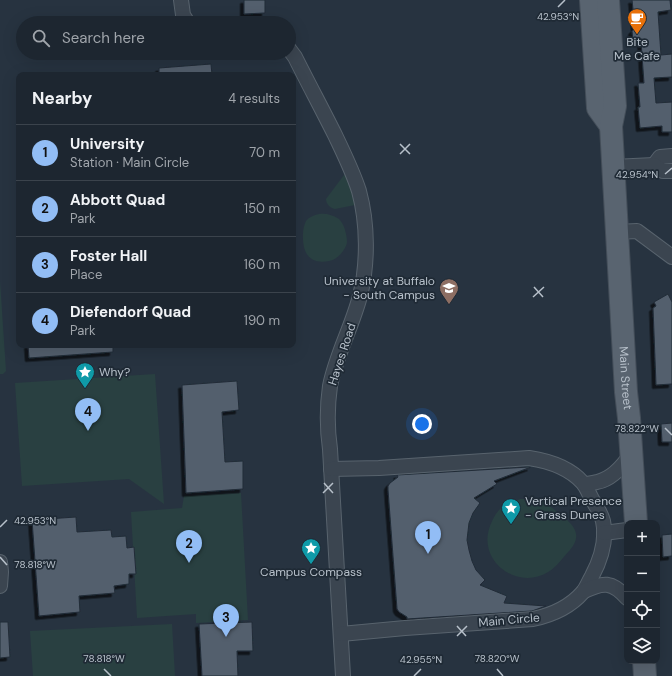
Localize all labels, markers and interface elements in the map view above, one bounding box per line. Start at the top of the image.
cafe icon: Bite Me Cafe [626,7,648,35]
text: 42.953°N [537,10,579,23]
search box [16,16,296,60]
icon: search [30,27,52,49]
text: Search here [62,28,145,48]
place label: Bite Me Cafe [614,34,660,64]
text: Nearby [32,87,92,109]
text: 4 results [228,90,280,107]
text: University [70,134,145,154]
text: 1 [43,144,47,161]
text: 70 m [249,144,280,161]
text: Station · Main Circle [70,154,189,171]
text: 42.954°N [616,168,658,181]
text: Abbott Quad [70,190,165,210]
text: 2 [41,200,49,217]
text: 150 m [244,200,280,217]
text: Park [70,210,96,227]
text: Foster Hall [70,246,147,266]
text: 3 [41,256,49,273]
text: 160 m [244,256,280,273]
text: Place [70,266,102,283]
place label: University at Buffalo - South Campus [324,273,435,303]
school or university icon: University at Buffalo - South Campus [438,277,460,305]
text: Diefendorf Quad [70,302,191,322]
text: 4 [41,312,49,329]
text: 190 m [244,312,280,329]
street label: Hayes Road [324,321,360,387]
text: Park [70,322,96,339]
street label: Main Street [615,346,636,411]
place icon: Why? [74,361,96,389]
place label: Why? [99,364,130,380]
pin: 4 [75,398,101,431]
your location [412,414,432,434]
text: 78.822°W [615,422,659,435]
place label: Vertical Presence - Grass Dunes [525,493,622,523]
place icon: Vertical Presence - Grass Dunes [500,497,522,525]
text: 42.953°N [14,514,56,527]
map controls [624,520,660,664]
button: + [624,520,660,556]
pin: 1 [415,521,441,554]
pin: 2 [176,530,202,563]
place icon: Campus Compass [300,537,322,565]
button: − [624,556,660,592]
text: 78.818°W [14,558,56,571]
place label: Campus Compass [260,564,362,580]
button: locate [624,592,660,628]
pin: 3 [213,604,239,637]
street label: Main Circle [478,609,541,631]
button: layers [624,628,660,664]
text: 78.818°W [83,652,125,665]
text: 78.820°W [475,652,520,665]
text: 42.955°N [400,653,442,666]

